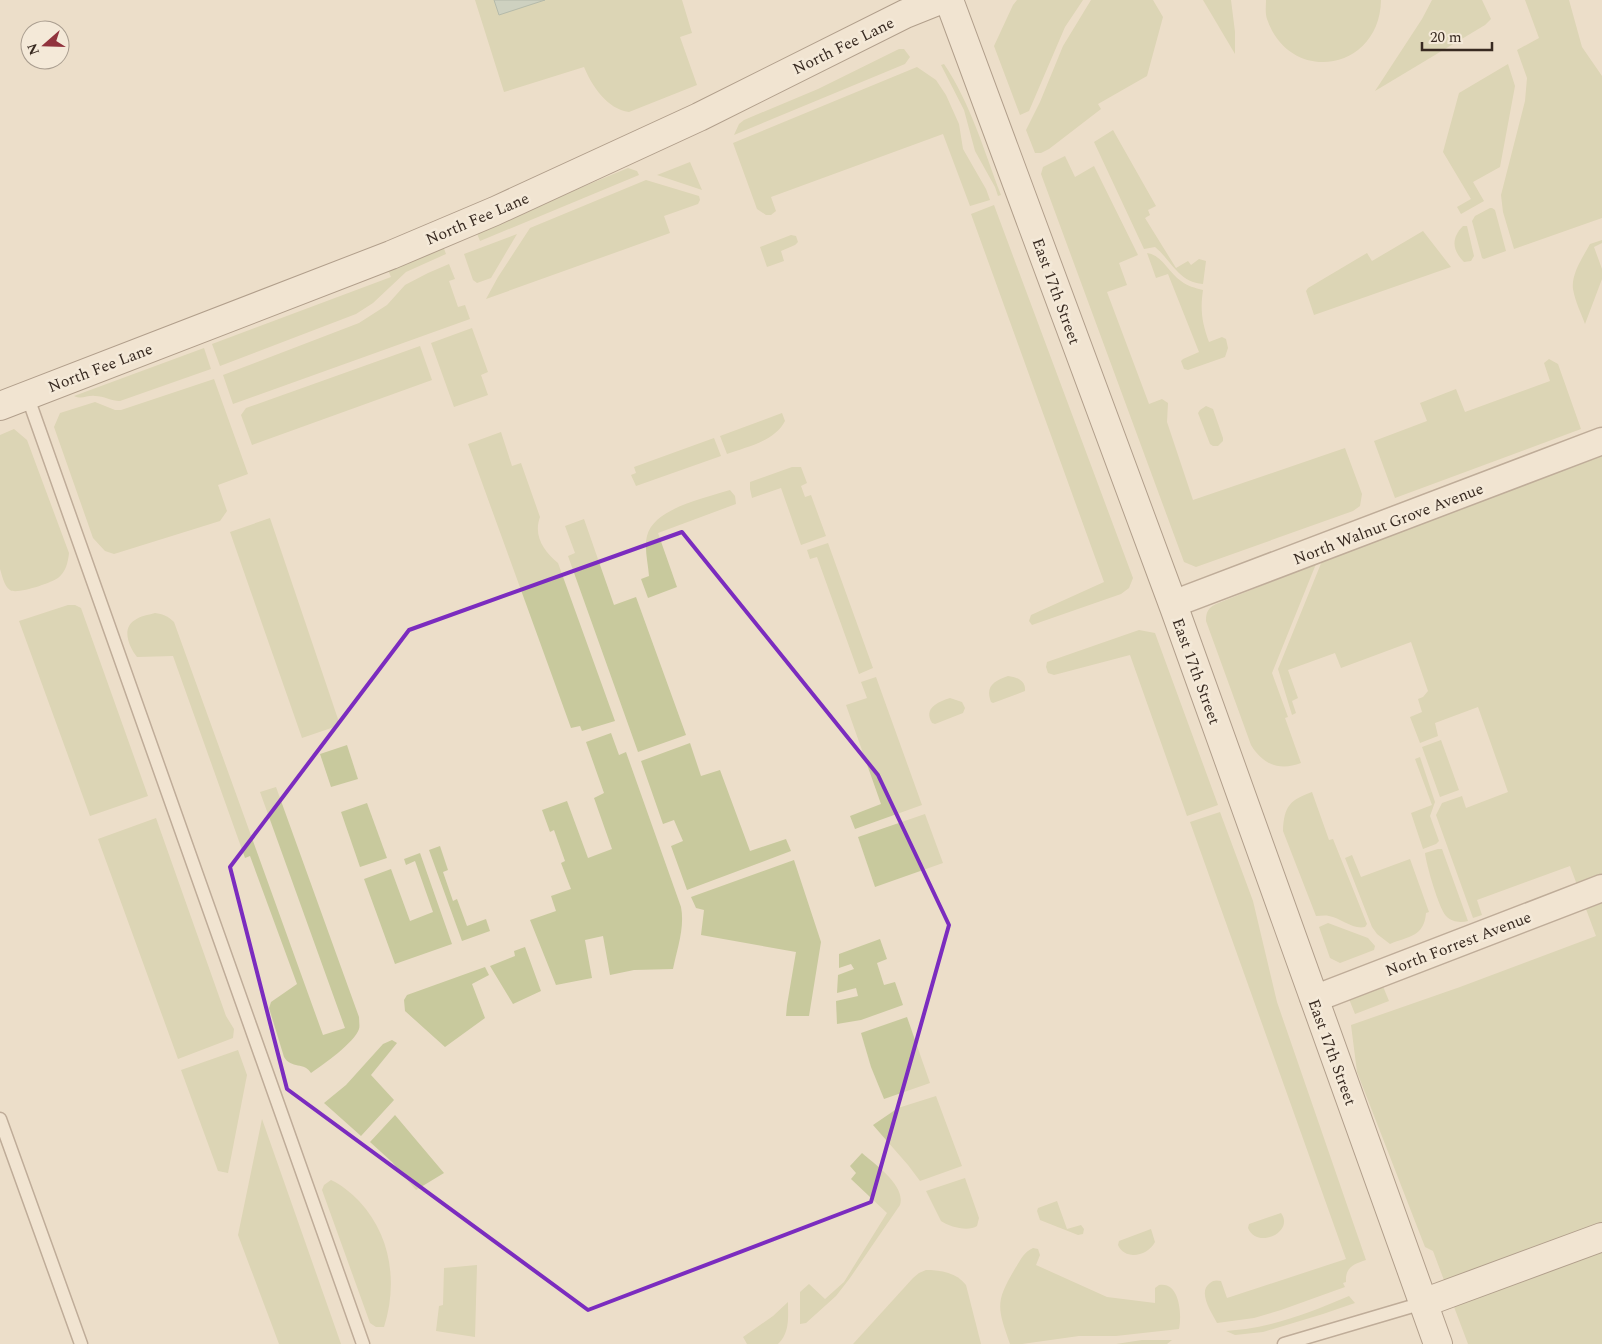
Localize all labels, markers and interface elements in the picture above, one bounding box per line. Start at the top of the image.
street label: North Fee Lane [788,11,898,81]
north arrow [20,20,70,70]
scale bar [1422,20,1492,52]
text: 20 m [1430,26,1462,49]
text: N [21,40,45,58]
street label: North Fee Lane [422,186,533,252]
street label: East 17th Street [1026,235,1087,348]
street label: North Fee Lane [44,337,156,399]
street label: North Walnut Grove Avenue [1290,477,1487,571]
street label: East 17th Street [1166,615,1227,728]
street label: North Forrest Avenue [1382,905,1535,983]
street label: East 17th Street [1302,996,1363,1109]

